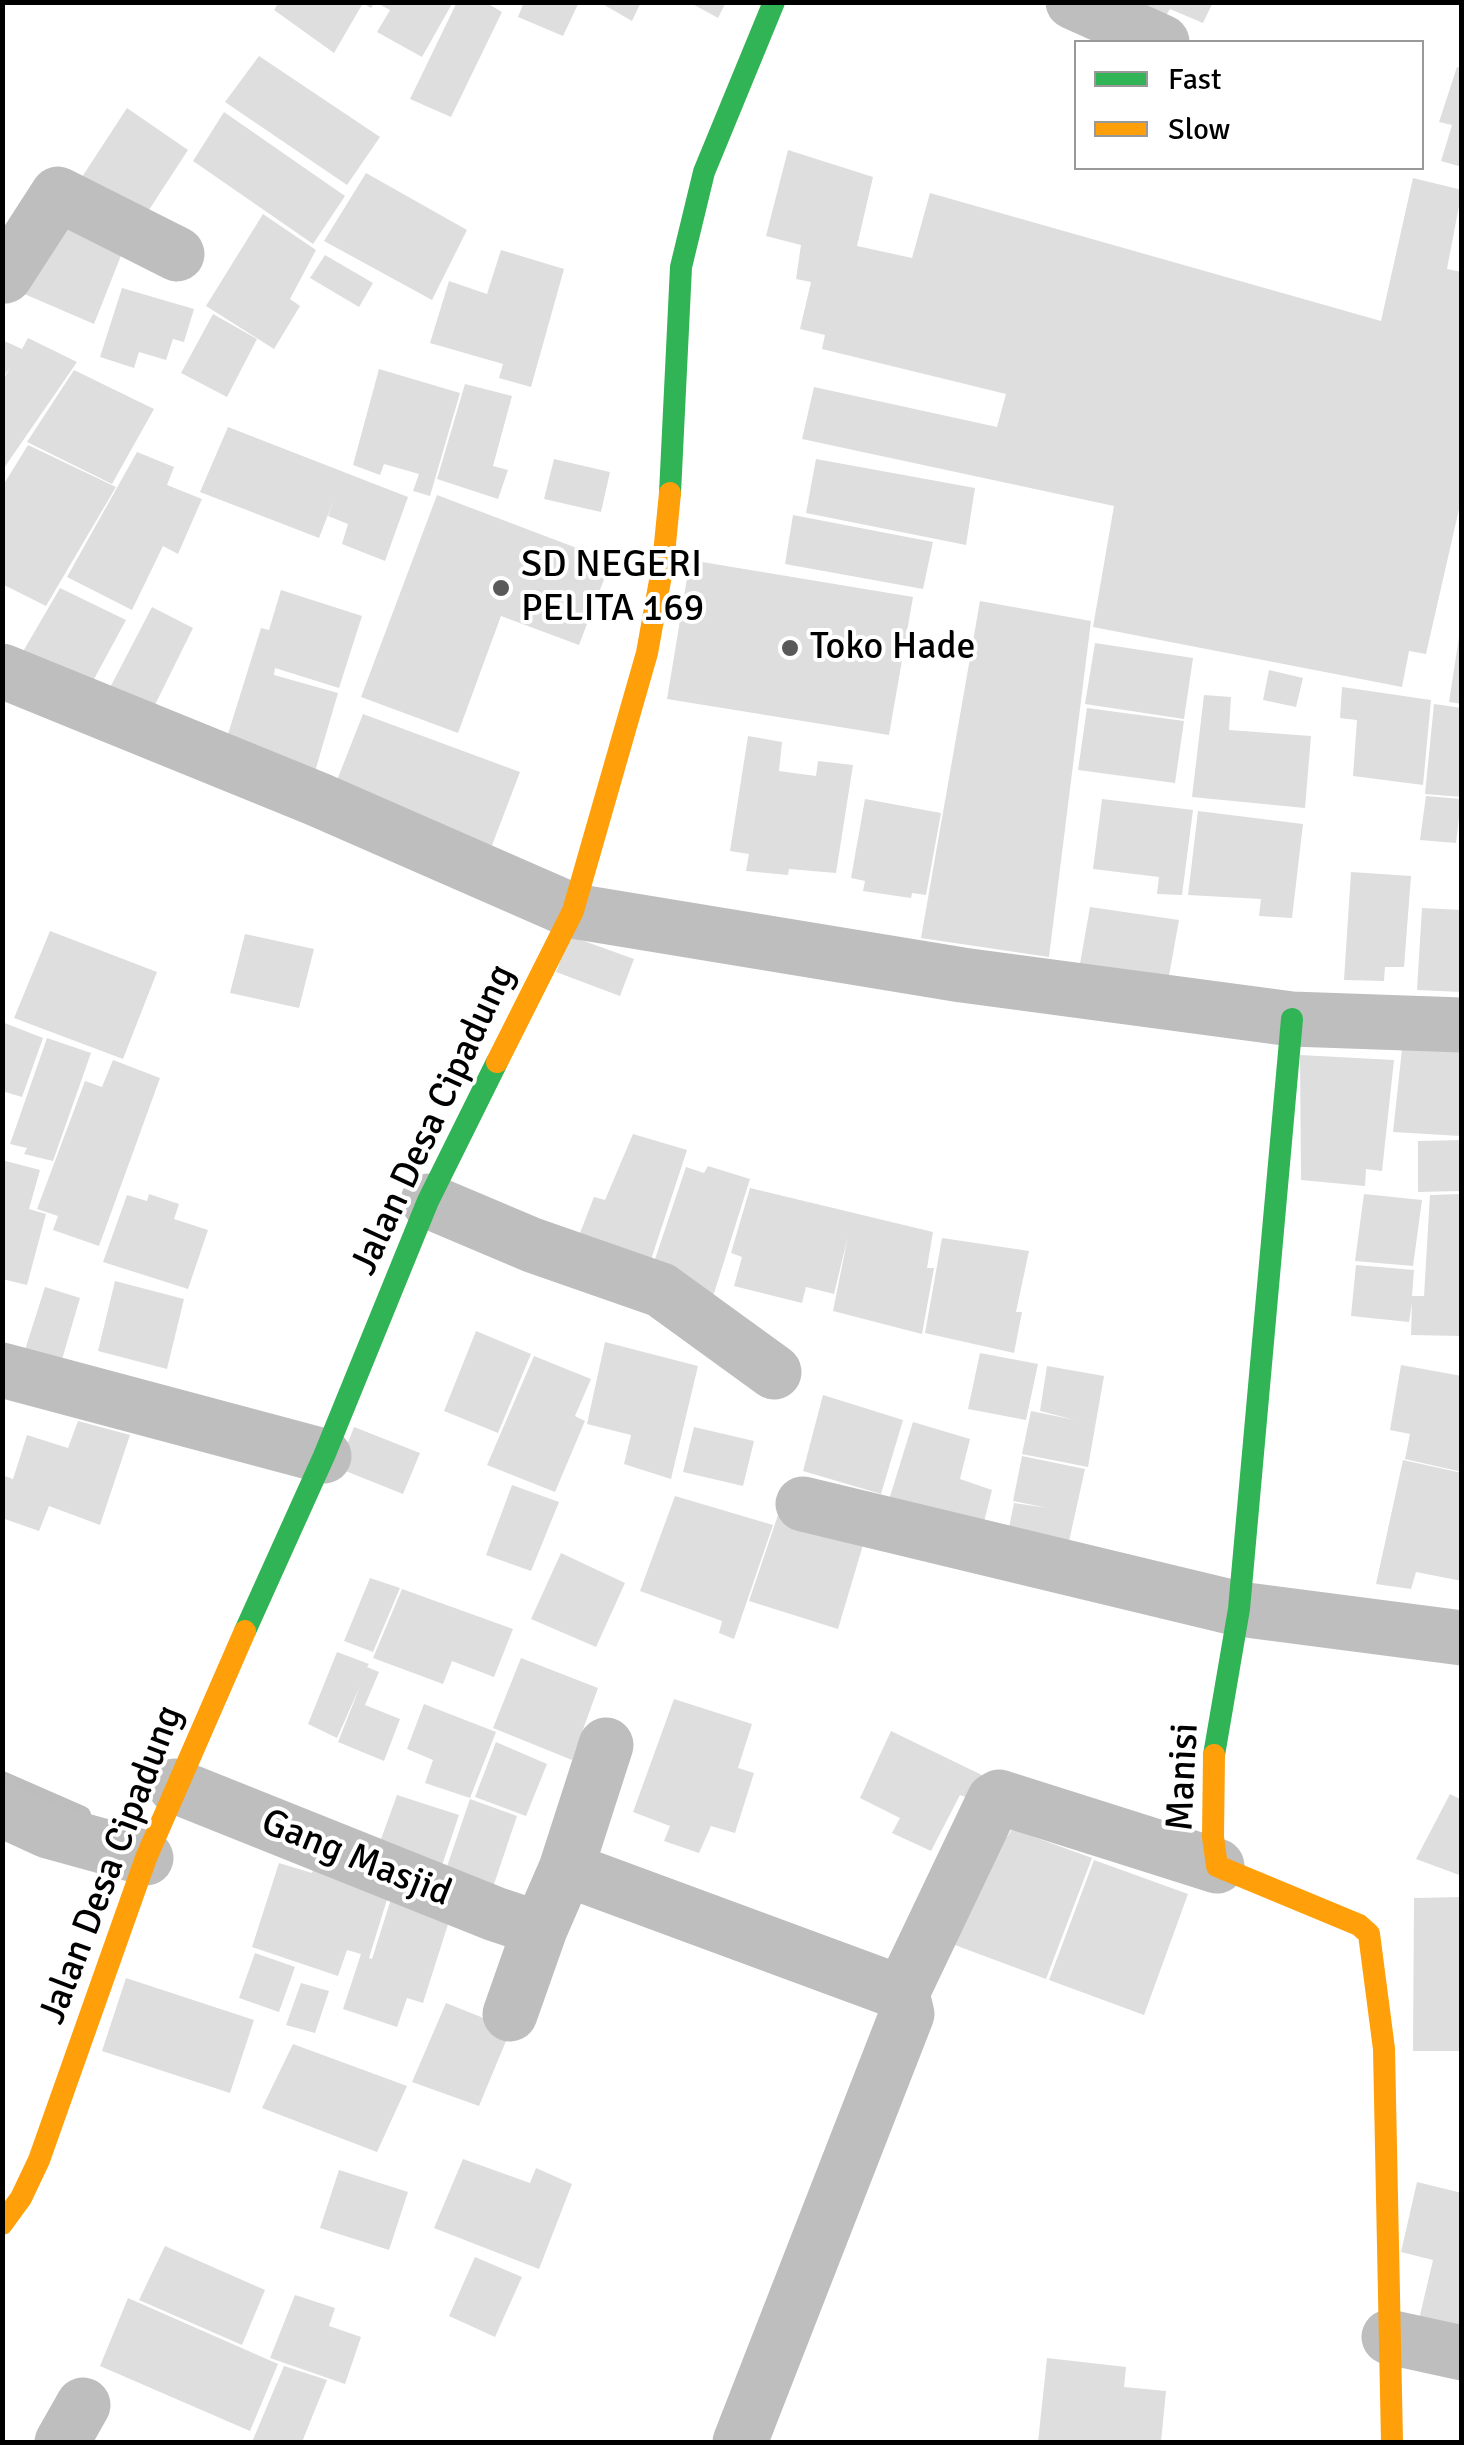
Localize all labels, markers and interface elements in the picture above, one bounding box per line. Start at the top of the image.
legend [1074,40,1424,170]
text: Fast [1168,61,1221,98]
text: Slow [1168,111,1230,148]
place label: SD NEGERI PELITA 169 [521,543,704,632]
marker: SD NEGERI PELITA 169 [490,577,512,599]
place label: Toko Hade [810,625,976,671]
marker: Toko Hade [779,637,801,659]
street label: Jalan Desa Cipadung [342,958,526,1282]
street label: Jalan Desa Cipadung [30,1700,194,2030]
street label: Manisi [1158,1722,1210,1832]
street label: Gang Masjid [255,1800,457,1918]

